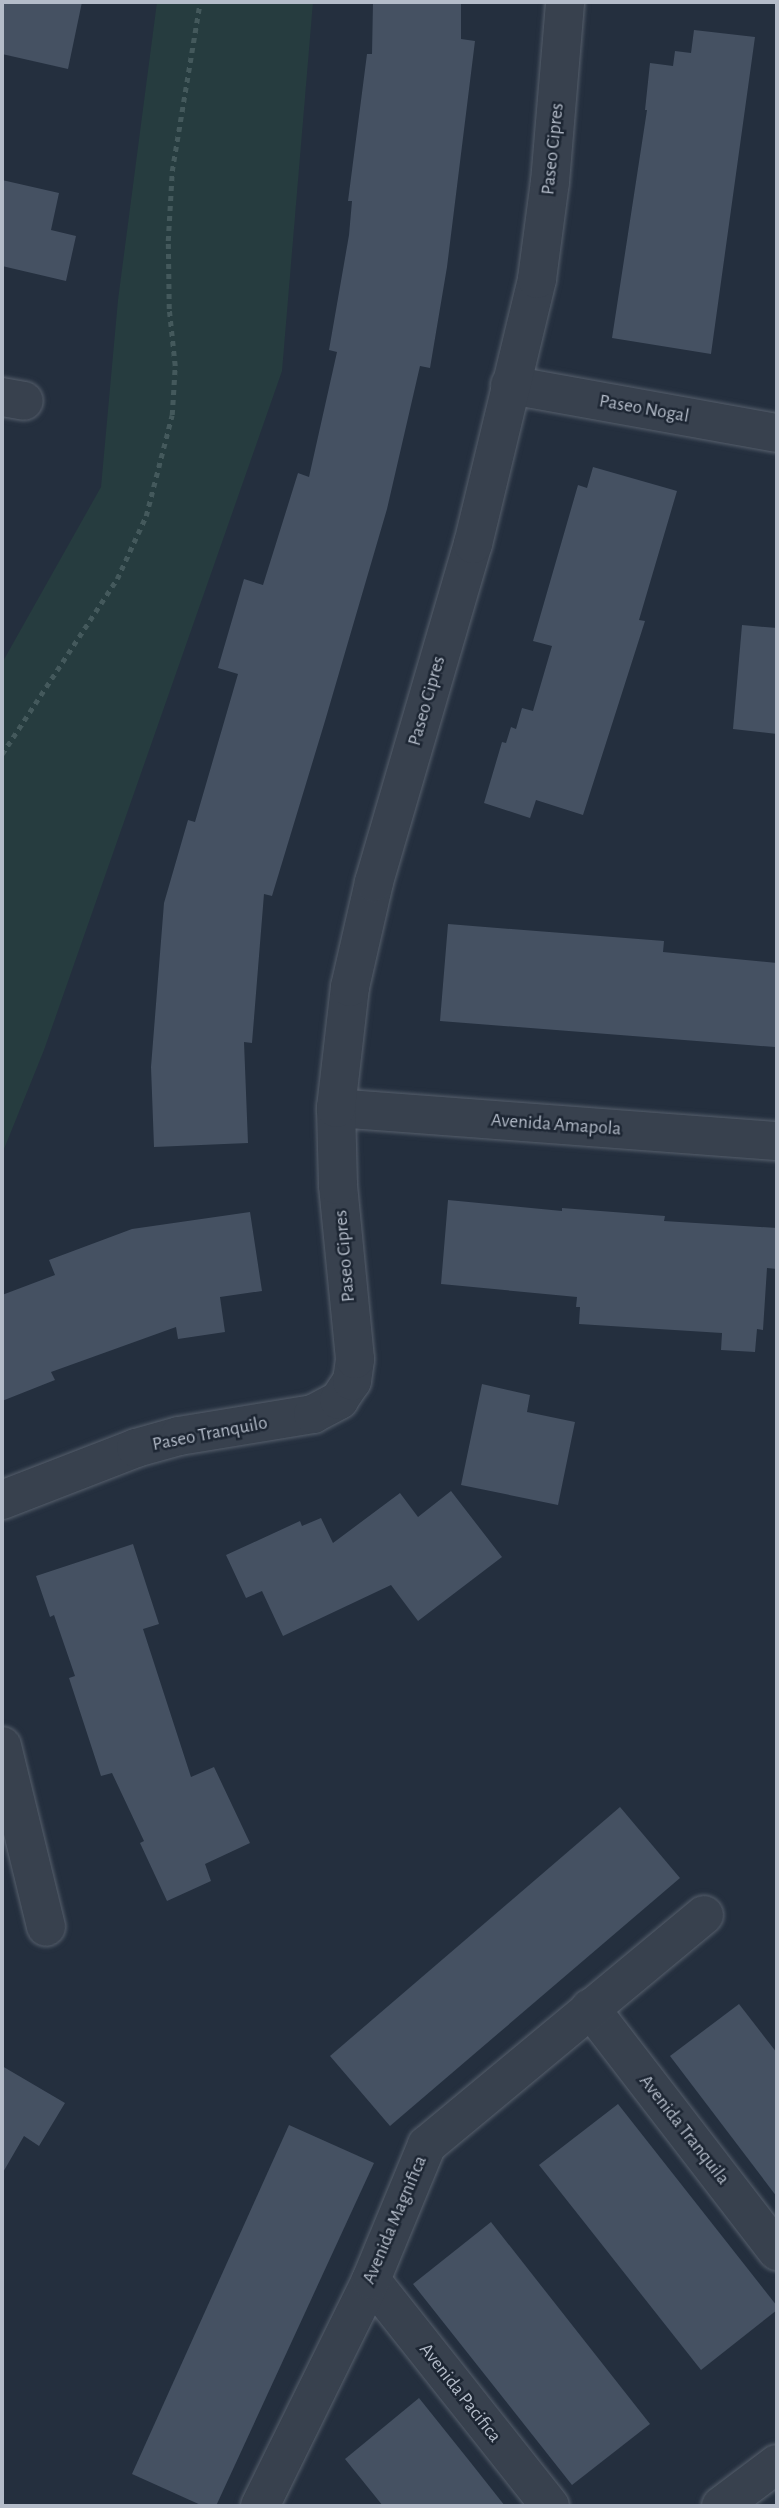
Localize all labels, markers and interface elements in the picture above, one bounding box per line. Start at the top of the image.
street label: Paseo Cipres [537,102,569,196]
street label: Paseo Nogal [597,390,691,428]
street label: Paseo Cipres [403,654,451,748]
street label: Avenida Amapola [490,1109,622,1141]
street label: Paseo Cipres [330,1209,360,1303]
street label: Paseo Tranquilo [150,1412,270,1456]
street label: Avenida Tranquila [634,2071,734,2189]
street label: Avenida Magnifica [358,2152,432,2288]
street label: Avenida Pacifica [414,2339,506,2447]

